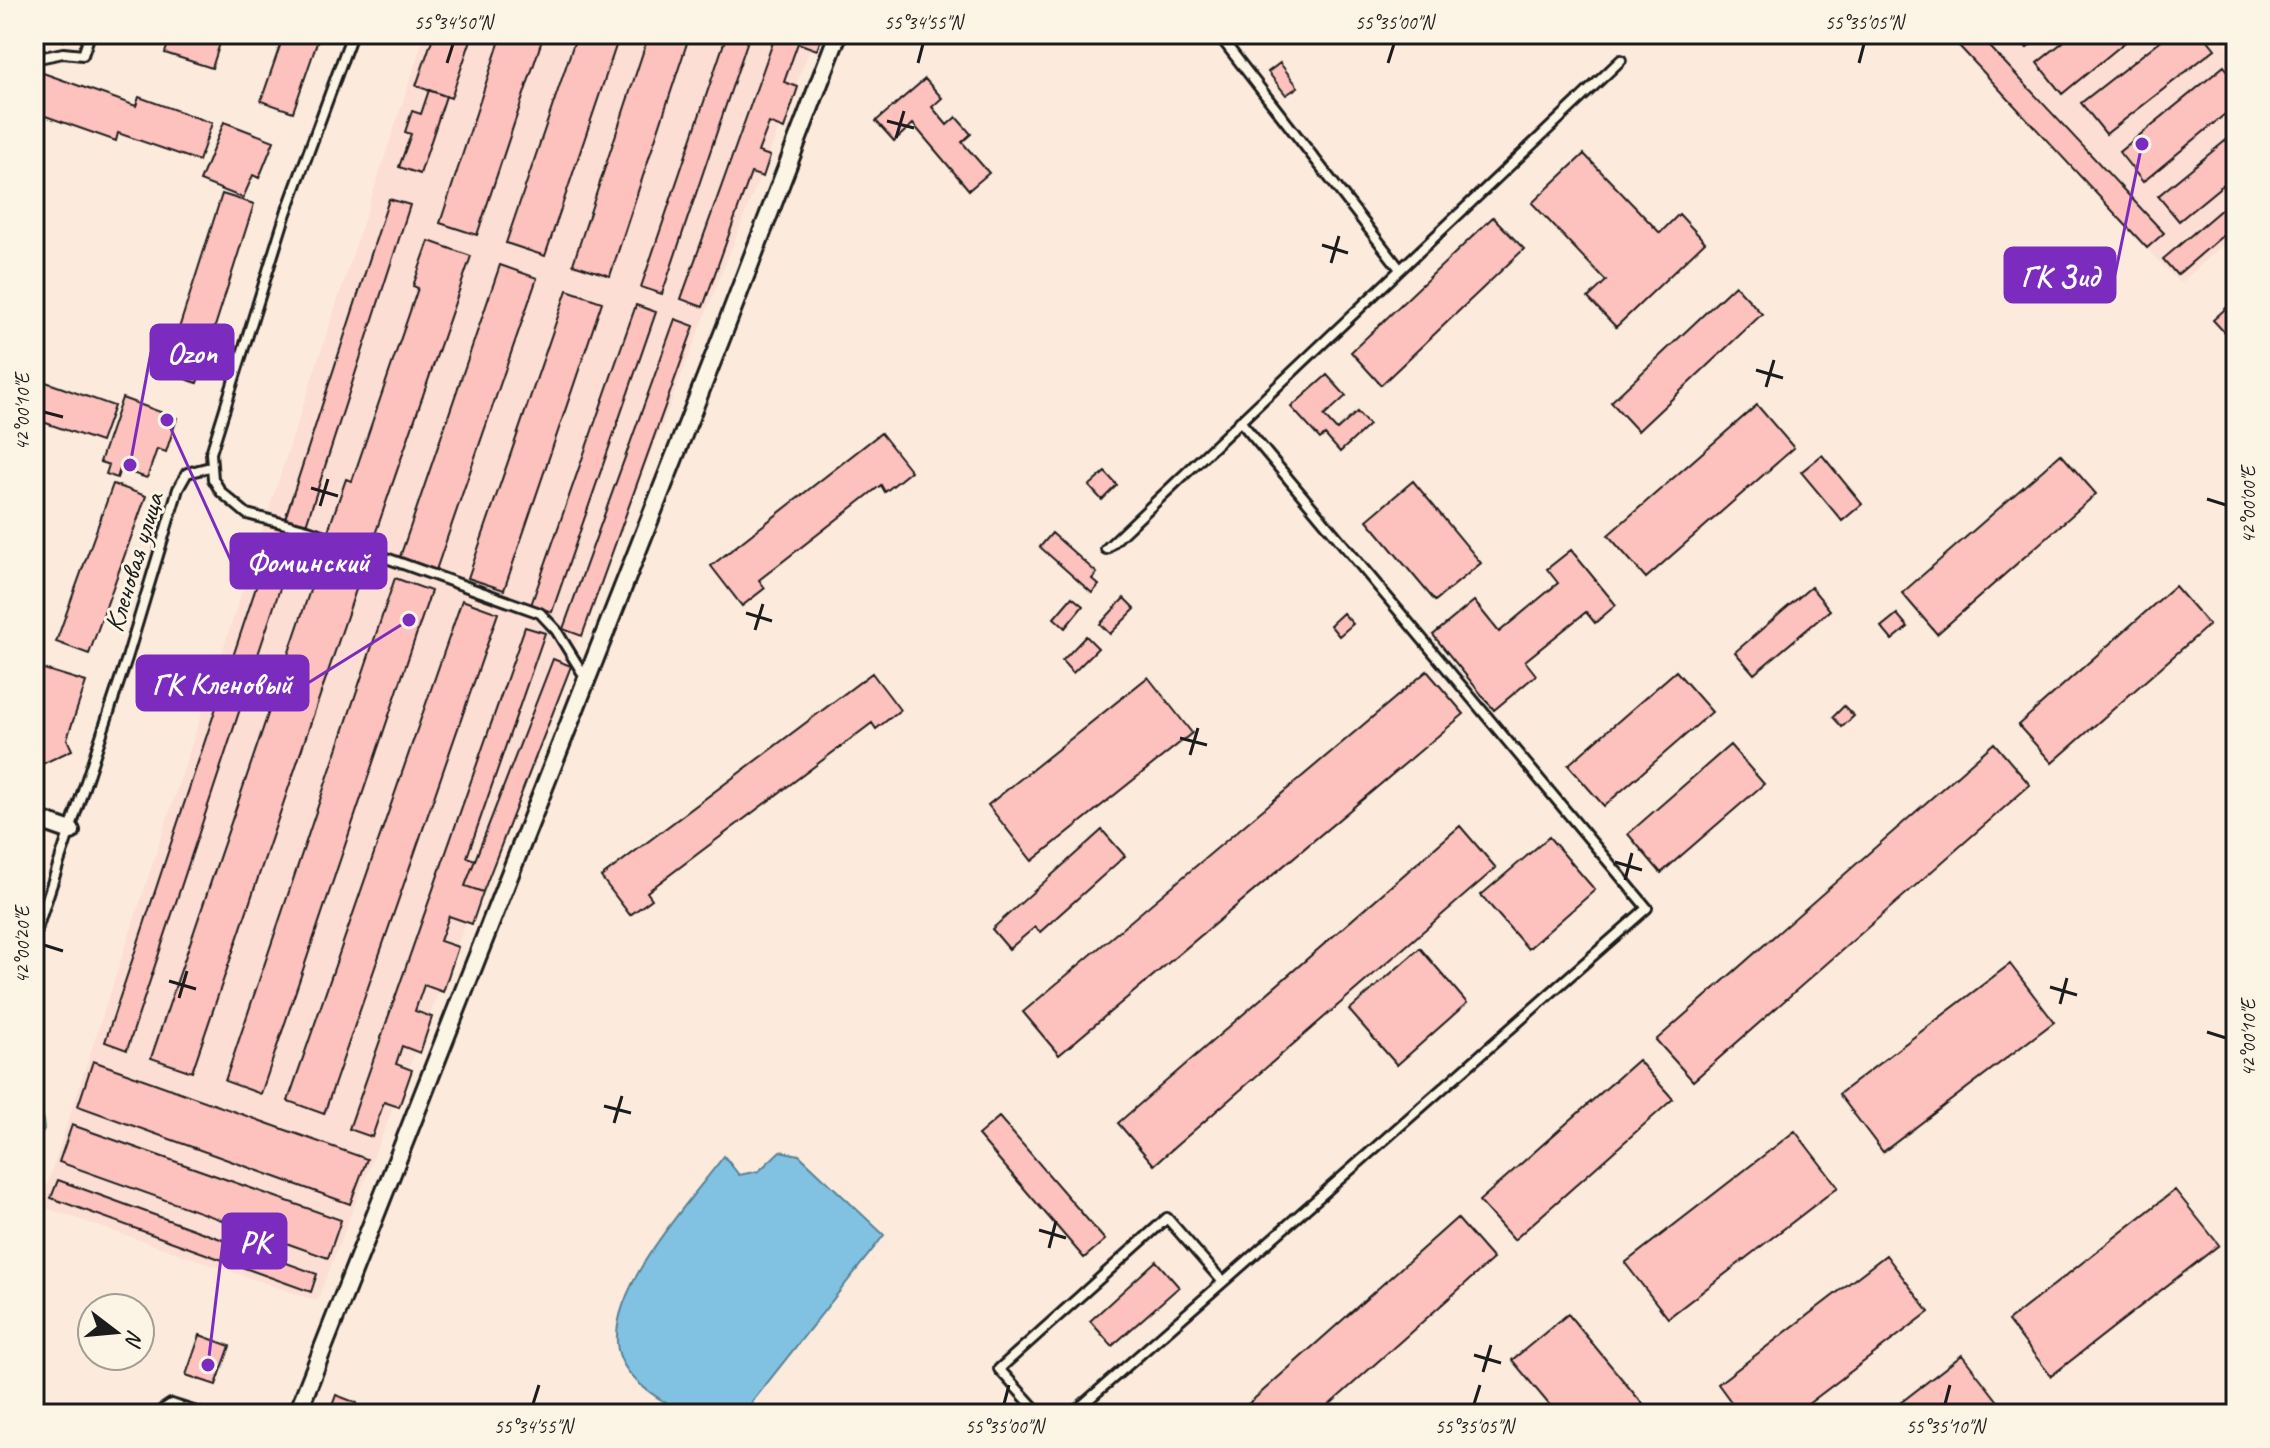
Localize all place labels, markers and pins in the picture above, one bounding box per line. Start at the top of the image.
callout: ГК Зид [2005,248,2115,302]
callout: Ozon [151,325,233,379]
callout: Фоминский [231,534,386,588]
callout: ГК Кленовый [137,656,308,710]
callout: РК [223,1214,286,1268]

